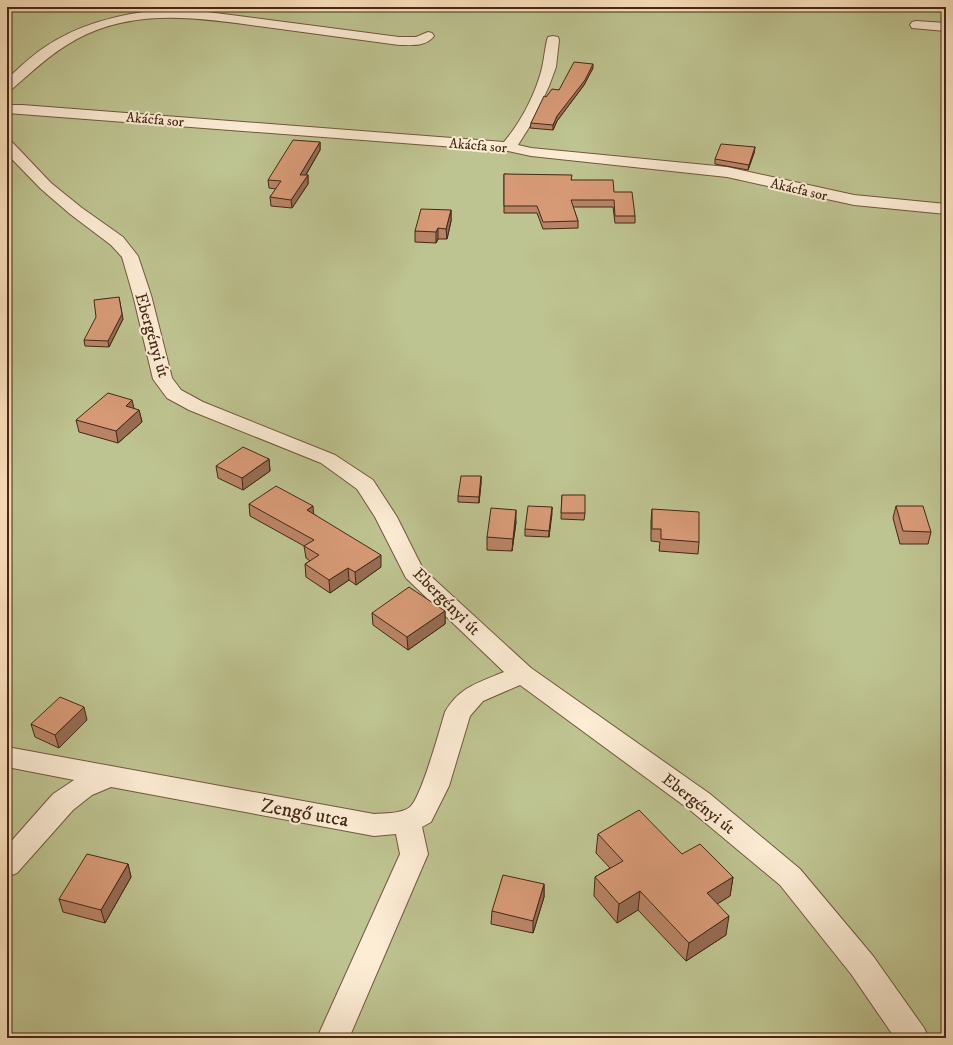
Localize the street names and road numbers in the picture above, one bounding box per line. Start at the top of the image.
street label: Akácfa sor [125,109,185,132]
street label: Akácfa sor [448,135,508,158]
street label: Akácfa sor [769,175,830,205]
street label: Ebergényi út [129,290,175,381]
street label: Ebergényi út [408,563,485,641]
street label: Ebergényi út [657,768,740,840]
street label: Zengő utca [259,793,351,834]

